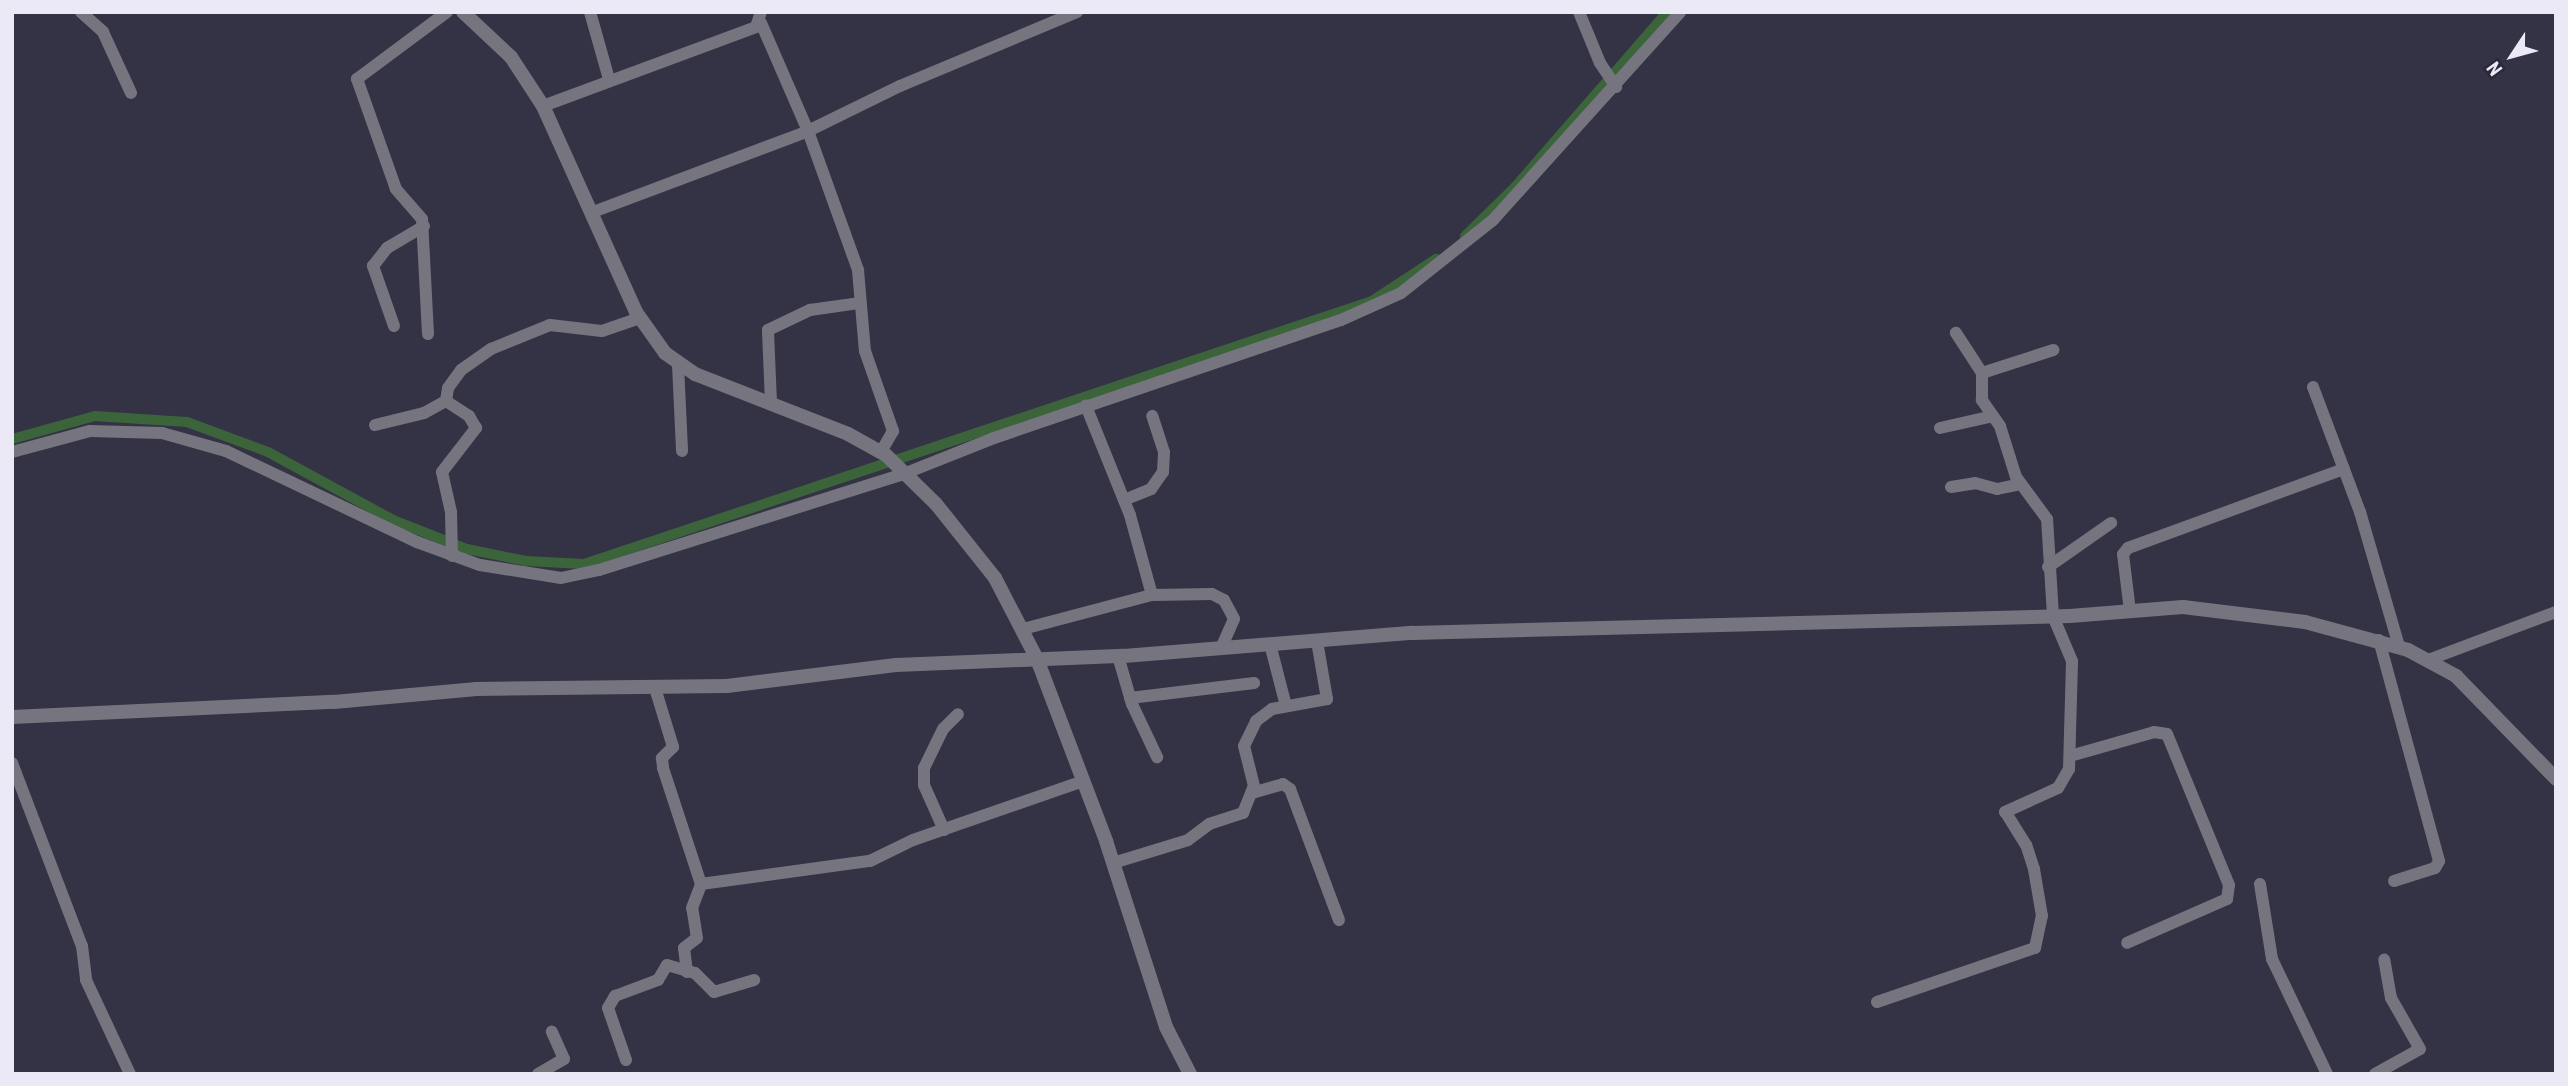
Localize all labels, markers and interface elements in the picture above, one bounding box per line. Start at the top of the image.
north arrow [2477,21,2547,91]
text: N [2482,57,2507,80]

